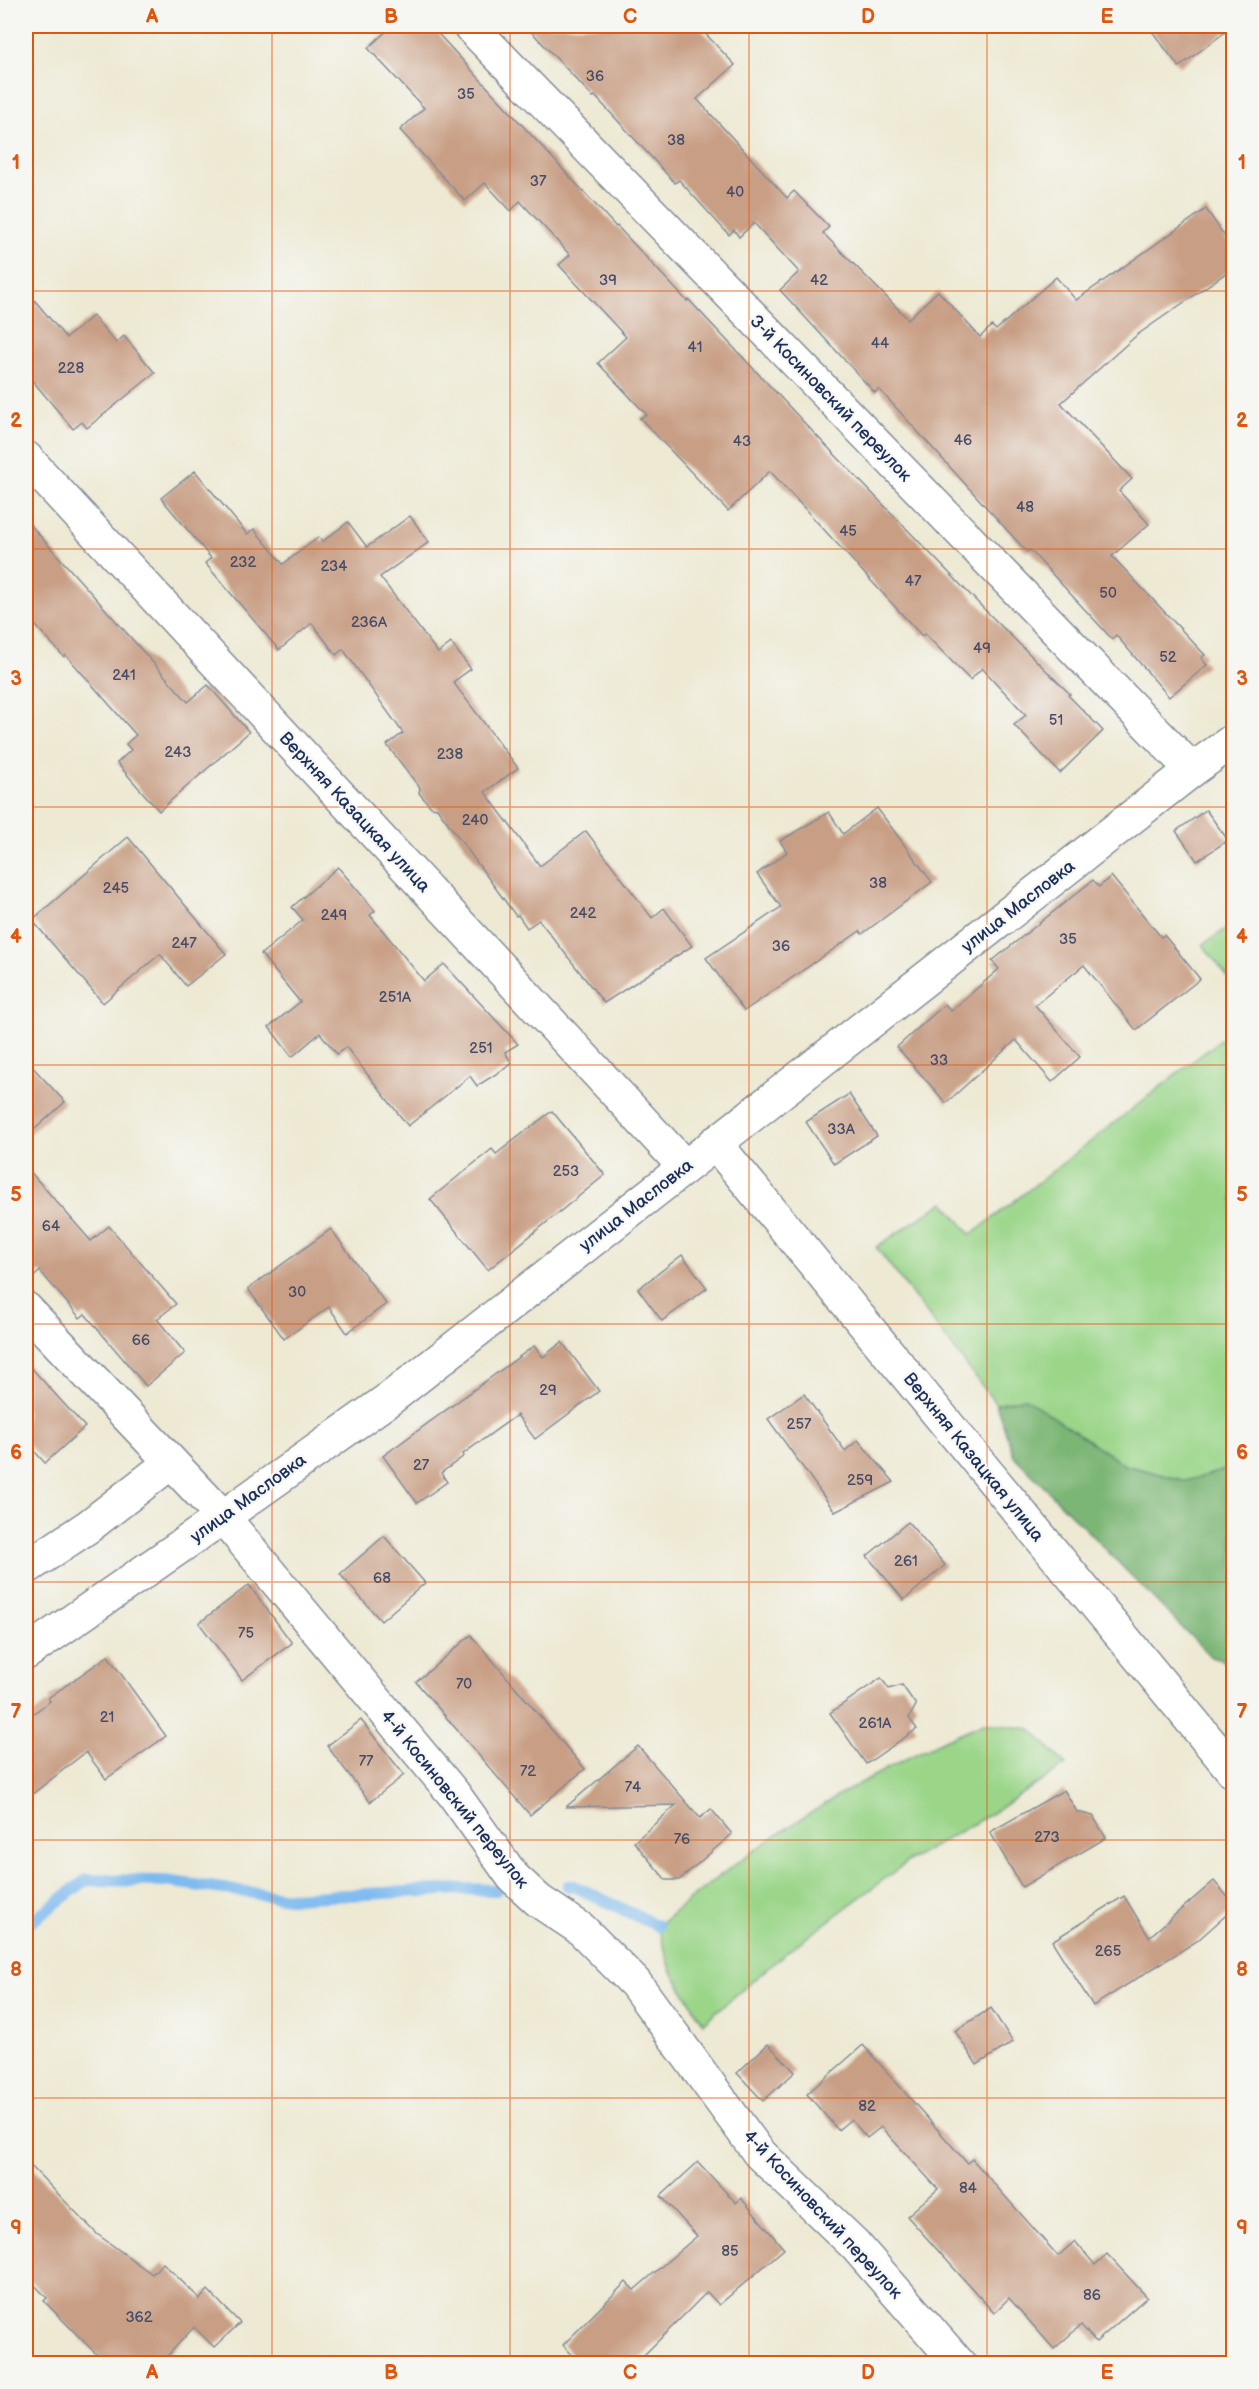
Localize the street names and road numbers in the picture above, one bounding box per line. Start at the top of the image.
street label: 3-й Косиновский переулок [745,311,916,486]
street label: Верхняя Казацкая улица [275,728,435,897]
street label: улица Масловка [957,855,1079,957]
street label: улица Масловка [575,1154,697,1256]
street label: Верхняя Казацкая улица [899,1369,1048,1546]
street label: улица Масловка [186,1449,311,1547]
street label: 4-й Косиновский переулок [376,1706,533,1893]
street label: 4-й Косиновский переулок [739,2126,907,2303]

